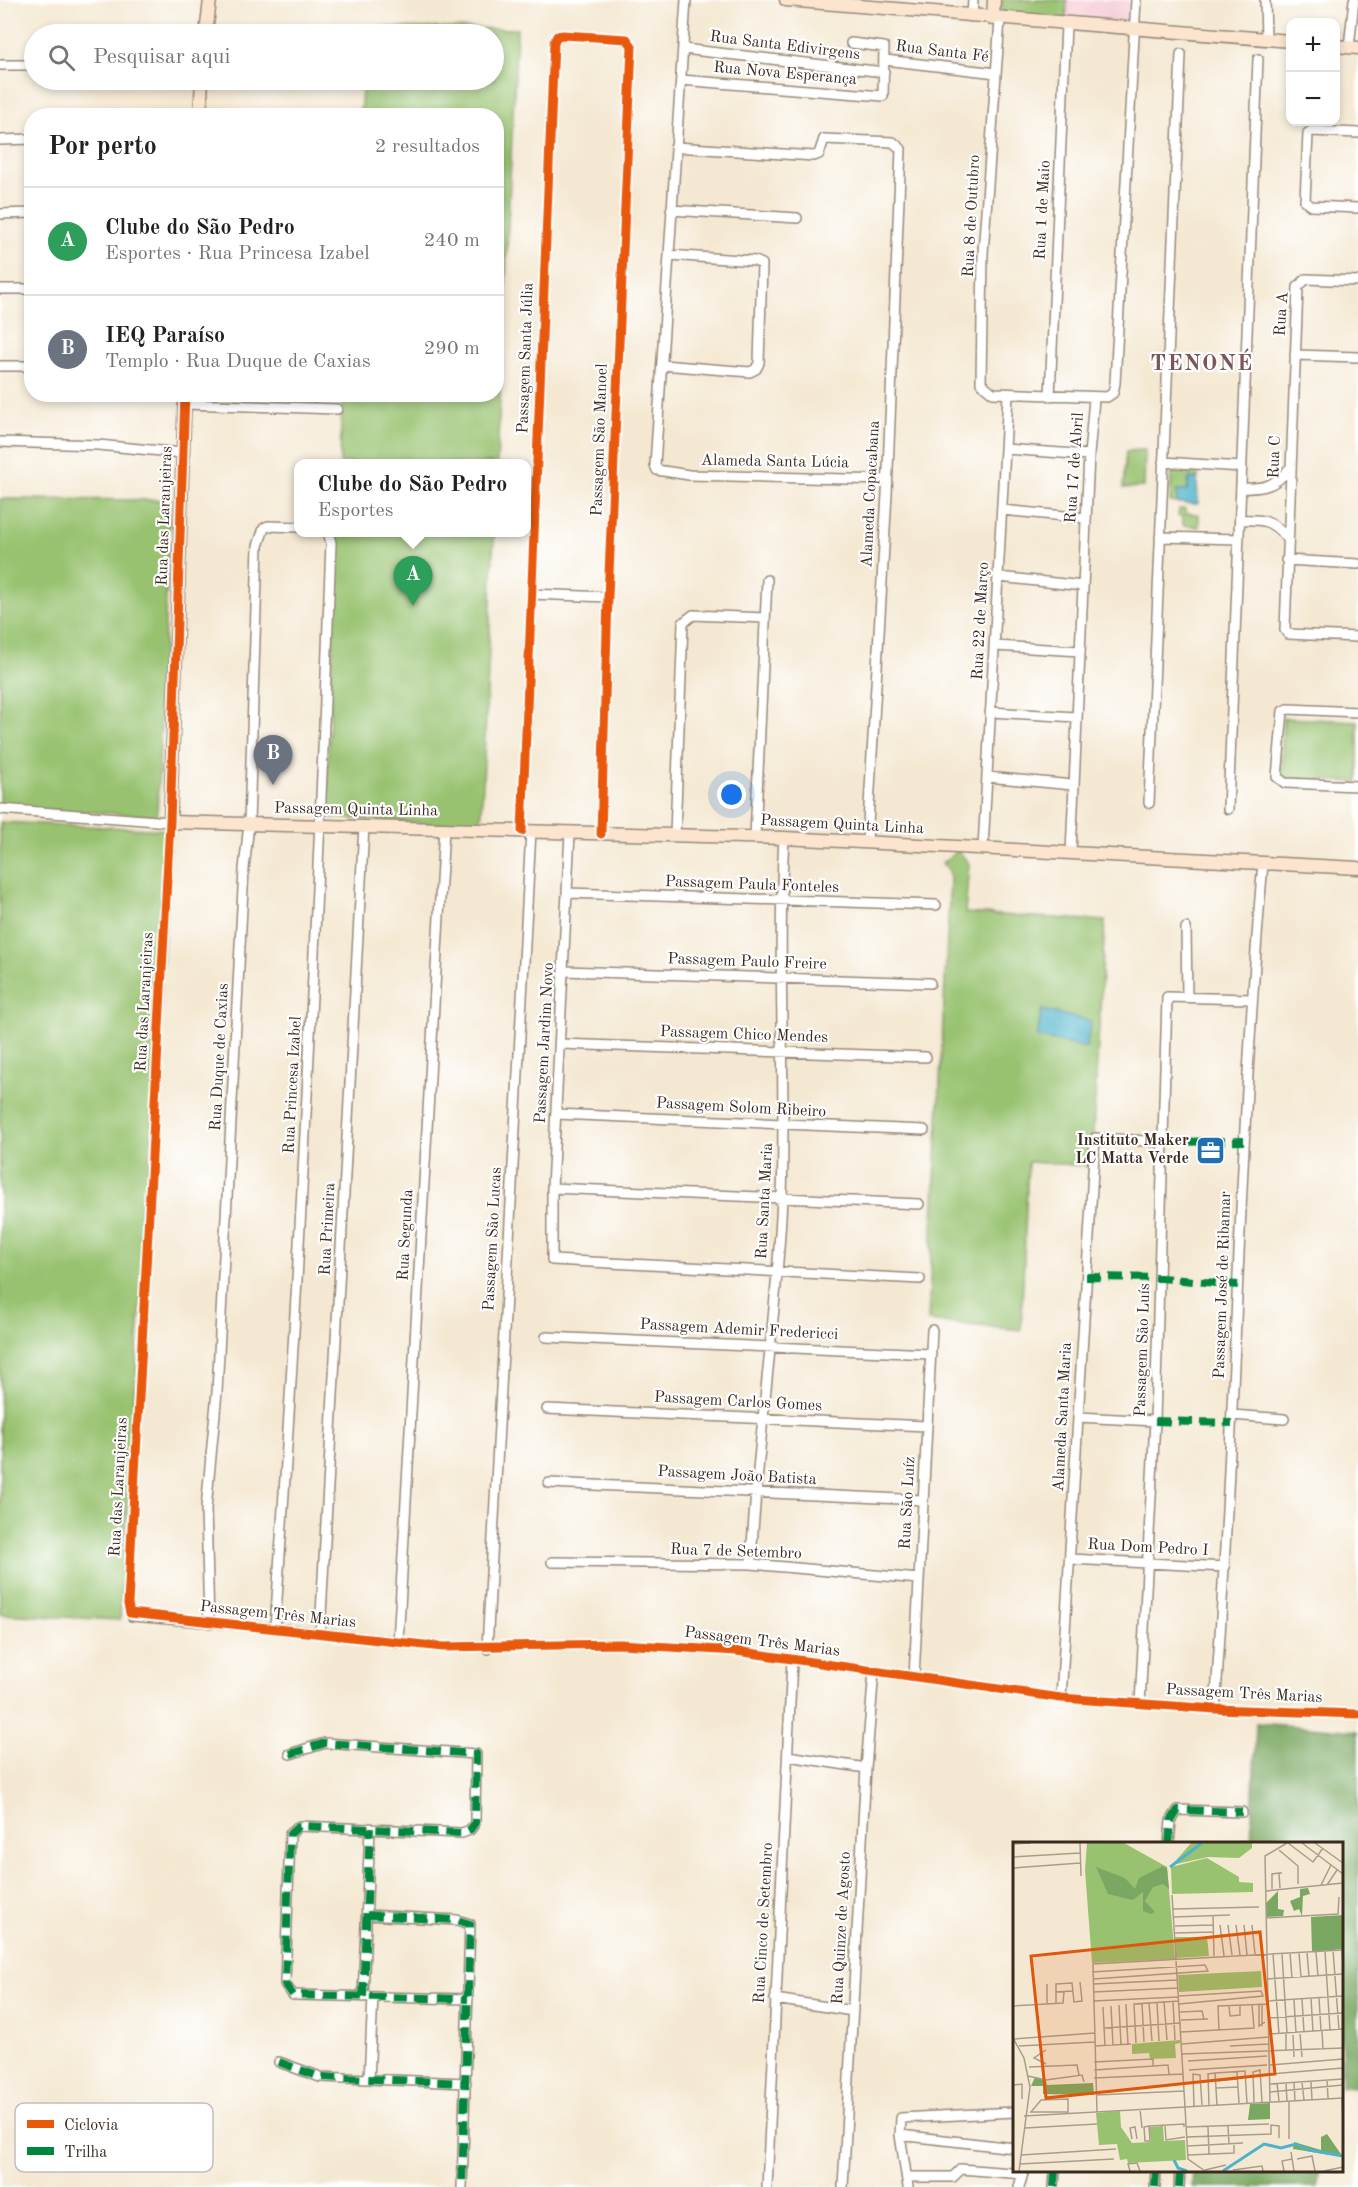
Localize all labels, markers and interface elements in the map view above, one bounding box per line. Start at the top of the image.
map controls [1286,18,1340,126]
button: + [1286,18,1340,72]
search box [24,24,504,90]
street label: Rua Santa Edivirgens [709,29,861,63]
street label: Rua Santa Fé [894,38,990,66]
icon: search [45,41,78,74]
text: Pesquisar aqui [93,46,230,68]
street label: Rua Nova Esperança [713,60,857,88]
button: − [1286,72,1340,126]
text: Por perto [48,134,157,160]
text: 2 resultados [375,137,480,157]
street label: Rua 8 de Outubro [961,154,983,278]
street label: Rua 1 de Maio [1032,160,1054,260]
text: Clube do São Pedro [105,217,295,239]
text: A [60,231,75,251]
text: 240 m [424,231,480,251]
text: Esportes · Rua Princesa Izabel [105,244,370,264]
street label: Passagem Santa Júlia [515,282,537,434]
street label: Rua A [1272,291,1292,337]
text: IEQ Paraíso [105,325,225,347]
text: B [60,339,75,359]
text: 290 m [424,339,480,359]
district label: TENONÉ [1150,348,1254,375]
text: Templo · Rua Duque de Caxias [105,352,371,372]
street label: Passagem São Manoel [589,363,611,517]
street label: Rua 17 de Abril [1063,412,1087,524]
street label: Alameda Copacabana [859,420,883,568]
street label: Rua C [1266,435,1284,479]
street label: Rua das Laranjeiras [155,446,175,586]
street label: Alameda Santa Lúcia [701,453,849,471]
popup [294,459,531,537]
text: Clube do São Pedro [318,474,507,496]
text: Esportes [318,501,393,521]
pin: A [394,556,432,606]
street label: Rua 22 de Março [970,561,992,681]
pin: B [254,736,292,785]
your location [717,780,746,809]
street label: Passagem Quinta Linha [274,801,438,819]
street label: Passagem Quinta Linha [760,813,924,837]
street label: Passagem Paula Fonteles [665,874,839,896]
street label: Rua das Laranjeiras [133,932,157,1072]
street label: Passagem Paulo Freire [667,951,827,973]
street label: Passagem Jardim Novo [533,962,557,1124]
street label: Rua Duque de Caxias [208,983,232,1131]
street label: Rua Princesa Izabel [281,1016,305,1154]
street label: Passagem Chico Mendes [660,1024,828,1046]
street label: Passagem Solom Ribeiro [655,1096,827,1120]
place label: Instituto Maker LC Matta Verde [1075,1133,1189,1167]
office icon: Instituto Maker LC Matta Verde [1194,1134,1226,1166]
street label: Rua Santa Maria [754,1142,776,1260]
street label: Passagem São Lucas [481,1166,505,1312]
street label: Rua Primeira [318,1182,338,1276]
street label: Rua Segunda [396,1189,416,1281]
street label: Passagem José de Ribamar [1212,1191,1234,1379]
street label: Passagem São Luís [1133,1283,1153,1417]
street label: Passagem Ademir Fredericci [639,1317,839,1343]
street label: Alameda Santa Maria [1051,1342,1075,1492]
street label: Passagem Carlos Gomes [654,1390,823,1414]
street label: Rua das Laranjeiras [107,1417,131,1557]
street label: Rua São Luíz [898,1456,918,1550]
street label: Passagem João Batista [657,1464,817,1488]
street label: Rua Dom Pedro I [1087,1537,1209,1559]
street label: Rua 7 de Setembro [670,1542,802,1562]
street label: Passagem Três Marias [199,1599,357,1631]
street label: Passagem Três Marias [683,1625,841,1660]
street label: Passagem Três Marias [1165,1682,1323,1706]
street label: Rua Cinco de Setembro [752,1842,776,2004]
inset map [1013,1842,1343,2172]
street label: Rua Quinze de Agosto [830,1851,854,2005]
legend [15,2103,213,2172]
text: Ciclovia [64,2118,118,2134]
text: Trilha [64,2145,107,2161]

